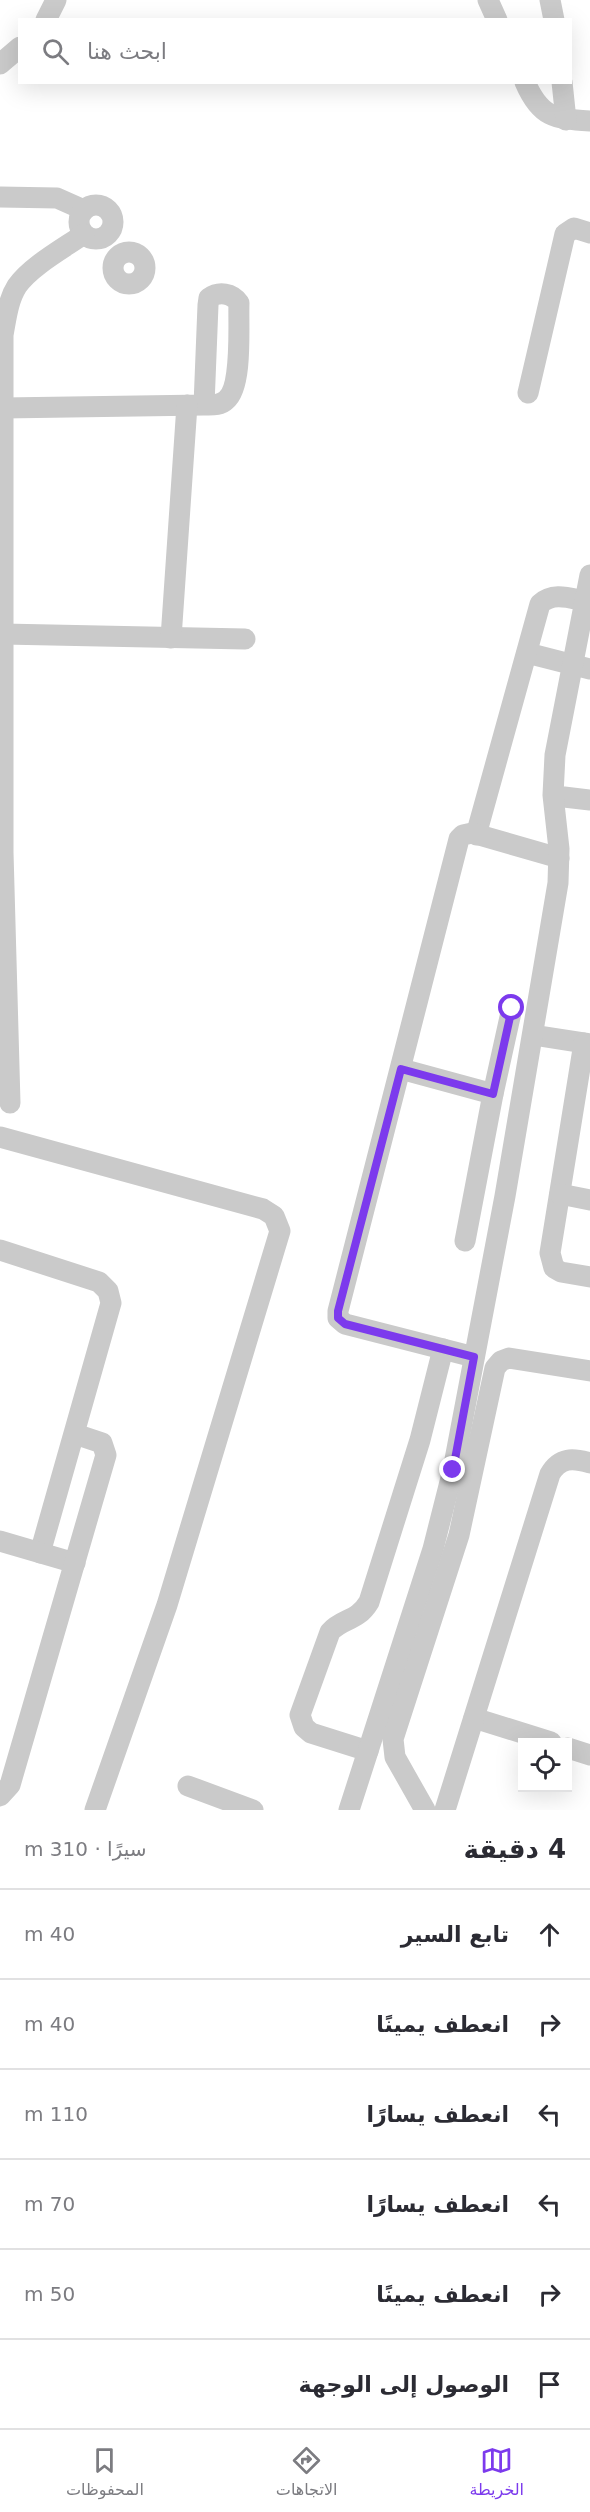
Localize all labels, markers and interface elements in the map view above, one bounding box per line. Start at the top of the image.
search box [18,18,572,84]
icon: search [39,35,72,68]
text: ابحث هنا [87,39,167,64]
route start [498,994,524,1020]
route end [439,1456,465,1482]
map controls [518,1738,572,1792]
button: locate [518,1738,572,1792]
text: 4 دقيقة [463,1834,566,1864]
text: سيرًا · 310 m [24,1837,147,1861]
icon: ahead [533,1918,566,1951]
text: 40 m [24,1922,75,1946]
text: تابع السير [401,1922,509,1947]
icon: right [533,2008,566,2041]
text: 40 m [24,2012,75,2036]
text: انعطف يمينًا [376,2012,509,2037]
icon: left [533,2098,566,2131]
text: 110 m [24,2102,88,2126]
text: انعطف يسارًا [366,2102,509,2127]
icon: left [533,2188,566,2221]
text: 70 m [24,2192,75,2216]
text: انعطف يسارًا [366,2192,509,2217]
icon: right [533,2278,566,2311]
text: 50 m [24,2282,75,2306]
text: انعطف يمينًا [376,2282,509,2307]
icon: arrive [533,2368,566,2401]
text: الوصول إلى الوجهة [299,2372,509,2397]
tab: المحفوظات [66,2444,144,2499]
tab: الاتجاهات [276,2444,337,2499]
tab: الخريطة [469,2444,524,2499]

